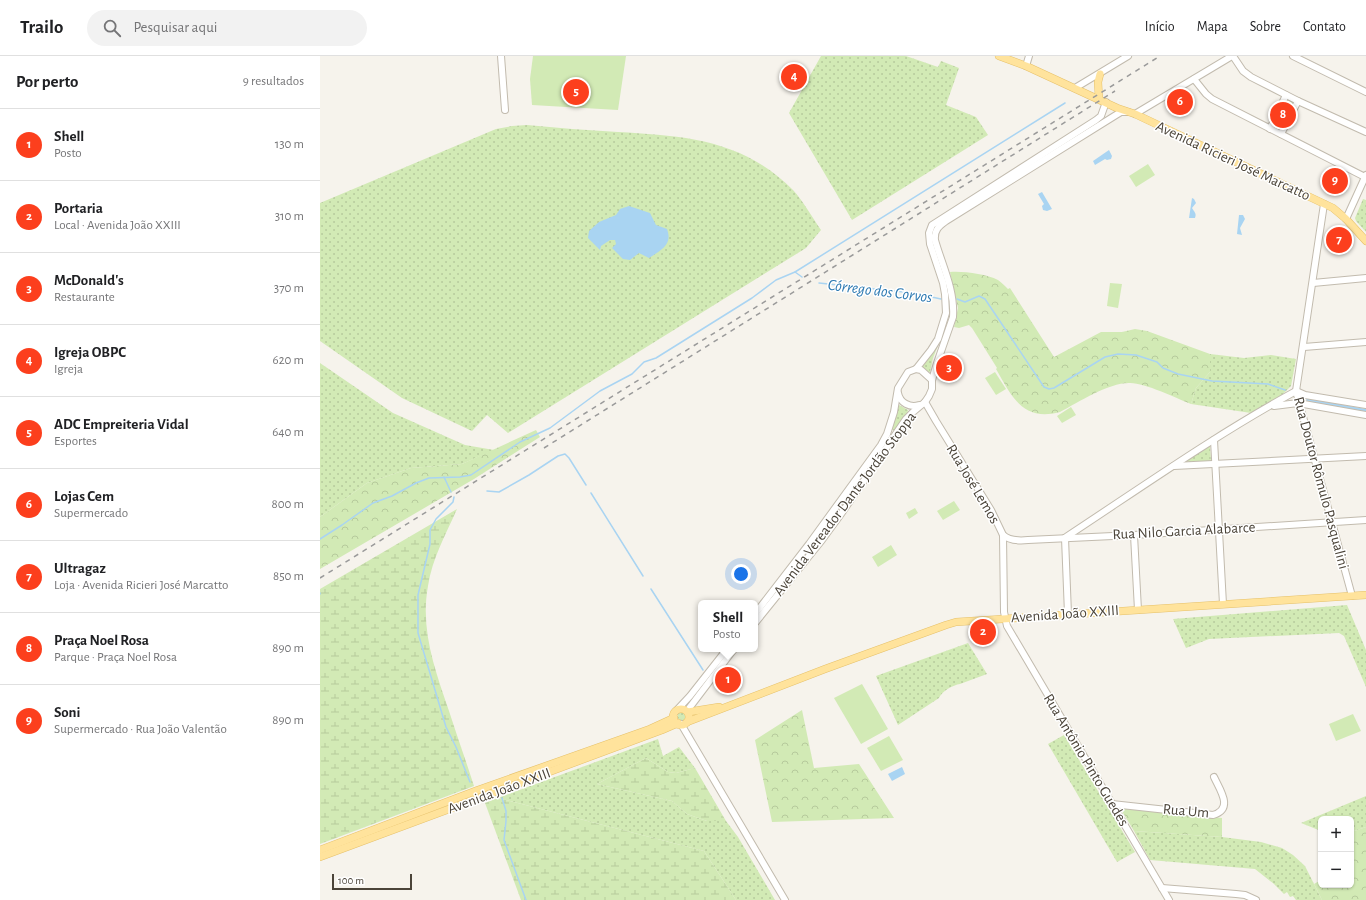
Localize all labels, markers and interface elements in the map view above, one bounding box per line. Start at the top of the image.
search box [87,10,367,46]
icon: search [101,17,123,39]
text: Trailo [20,18,63,37]
text: Pesquisar aqui [133,20,217,35]
text: Início [1145,20,1175,34]
text: Mapa [1197,20,1228,34]
text: Sobre [1250,20,1281,34]
text: Contato [1303,20,1346,34]
pin: 4 [781,62,807,92]
text: Por perto [16,73,79,90]
text: 9 resultados [243,75,304,88]
pin: 5 [563,77,589,107]
pin: 6 [1167,87,1193,117]
pin: 8 [1270,100,1296,130]
street label: Avenida Ricieri José Marcatto [1154,119,1312,203]
text: Shell [54,129,84,144]
text: 1 [27,138,31,151]
text: 130 m [275,138,304,151]
text: Posto [54,147,82,160]
pin: 9 [1322,166,1348,196]
text: Portaria [54,201,103,216]
text: 2 [26,210,32,223]
text: 310 m [275,210,304,223]
text: Local · Avenida João XXIII [54,219,181,232]
pin: 7 [1326,225,1352,255]
text: McDonald's [54,273,124,288]
water label: Córrego dos Corvos [827,277,933,305]
text: 3 [26,282,32,295]
text: 370 m [274,282,304,295]
text: Restaurante [54,291,115,304]
text: Igreja OBPC [54,345,126,360]
pin: 3 [936,353,962,383]
text: 4 [26,354,32,367]
text: 620 m [273,354,304,367]
text: Igreja [54,363,83,376]
street label: Rua Doutor Rômulo Pasqualini [1291,395,1351,571]
street label: Avenida Vereador Dante Jordão Stoppa [771,409,919,599]
text: ADC Empreiteria Vidal [54,417,189,432]
text: 5 [26,426,32,439]
text: 640 m [272,426,304,439]
text: Esportes [54,435,97,448]
street label: Rua José Lemos [943,442,1003,526]
text: Lojas Cem [54,489,114,504]
text: 6 [26,498,32,511]
text: 800 m [272,498,304,511]
text: Supermercado [54,507,128,520]
street label: Rua Nilo Garcia Alabarce [1112,520,1256,542]
text: Ultragaz [54,561,106,576]
your location [731,564,751,584]
text: 7 [26,570,32,583]
text: 850 m [273,570,304,583]
text: Loja · Avenida Ricieri José Marcatto [54,579,228,592]
popup [698,600,758,652]
street label: Avenida João XXIII [1010,603,1120,625]
text: Shell [713,610,743,625]
pin: 2 [970,617,996,647]
text: Posto [713,628,741,641]
text: Praça Noel Rosa [54,633,149,648]
text: 8 [26,642,32,655]
text: 890 m [272,642,304,655]
text: Parque · Praça Noel Rosa [54,651,177,664]
pin: 1 [715,665,741,695]
street label: Rua Antônio Pinto Guedes [1041,691,1131,829]
text: Soni [54,705,80,720]
text: 9 [26,714,32,727]
text: 890 m [272,714,304,727]
text: Supermercado · Rua João Valentão [54,723,227,736]
street label: Avenida João XXIII [446,765,552,817]
street label: Rua Um [1162,802,1210,820]
map controls [1318,816,1354,888]
button: + [1318,816,1354,852]
button: − [1318,852,1354,888]
scale bar [332,872,412,891]
text: 100 m [338,875,364,886]

